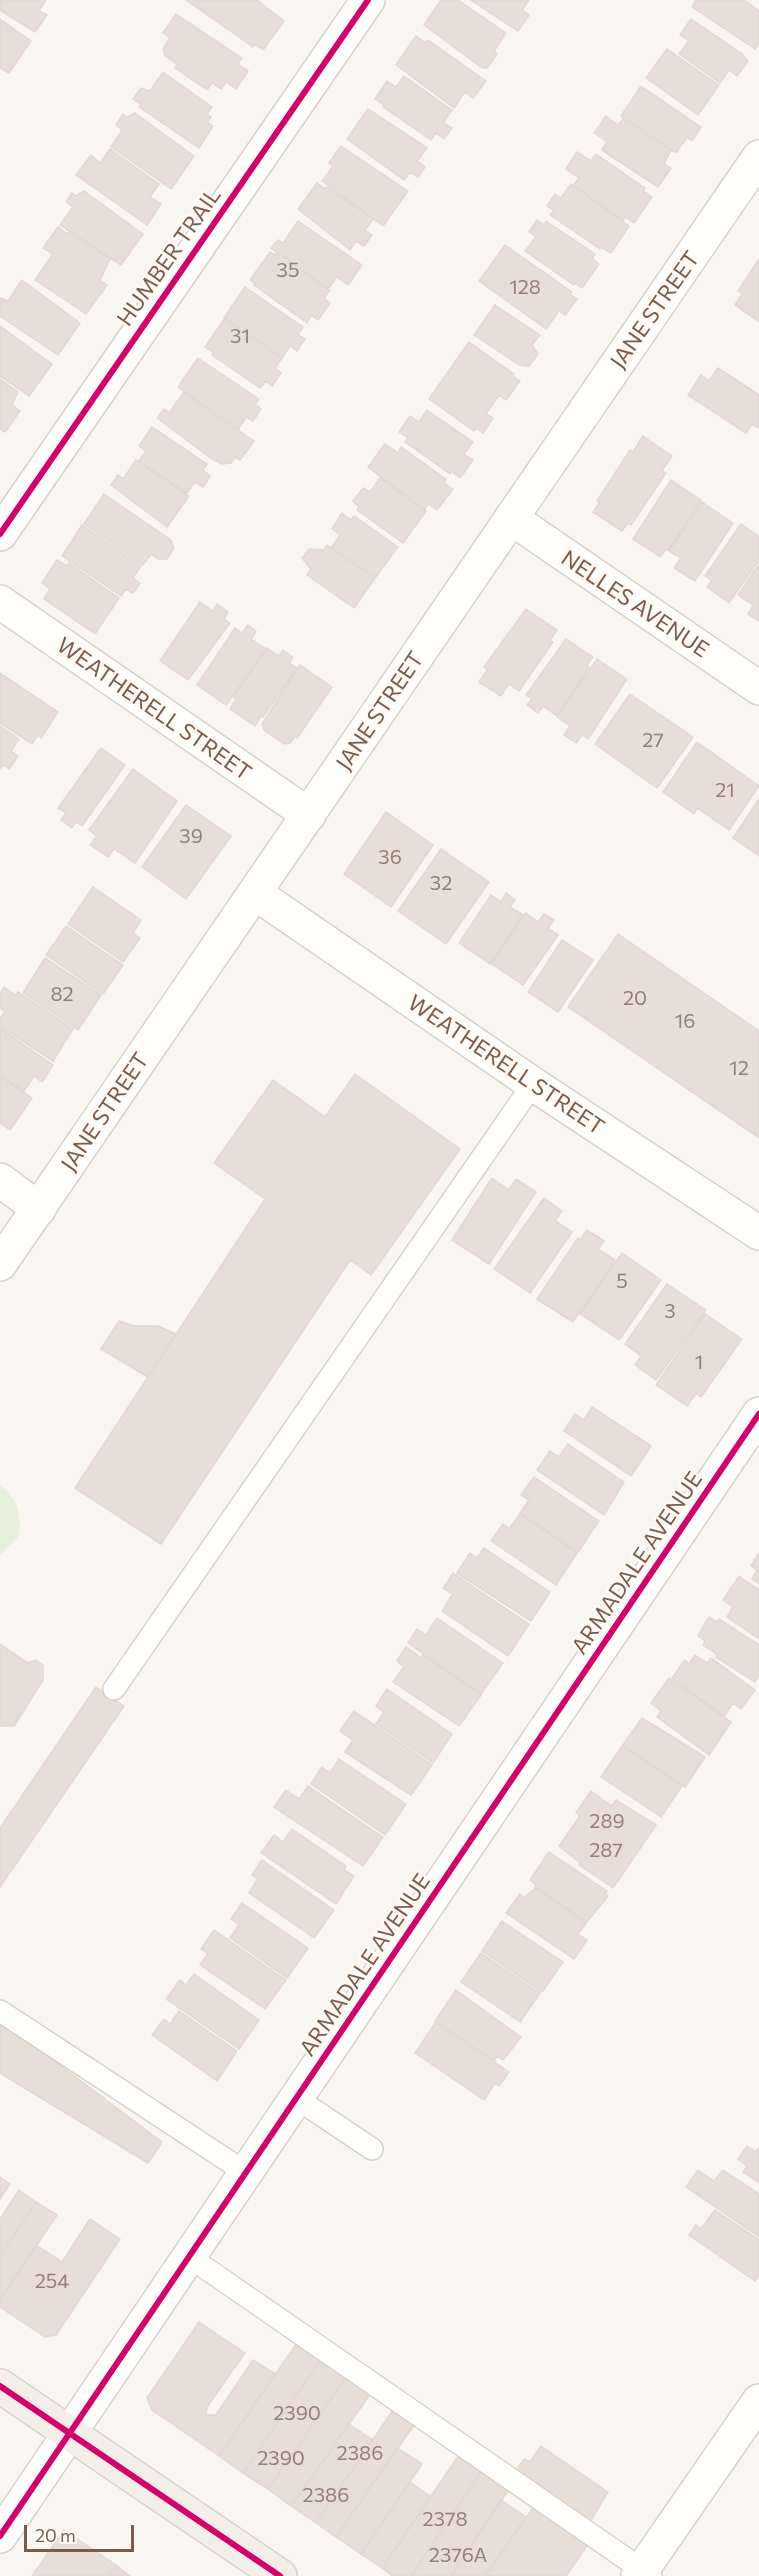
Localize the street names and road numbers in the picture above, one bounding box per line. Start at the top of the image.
street label: HUMBER TRAIL [112,183,226,331]
street label: JANE STREET [605,246,705,374]
street label: NELLES AVENUE [556,545,714,663]
street label: WEATHERELL STREET [52,632,256,786]
street label: JANE STREET [331,647,429,775]
street label: WEATHERELL STREET [403,989,609,1141]
street label: JANE STREET [56,1048,154,1176]
street label: ARMADALE AVENUE [566,1467,708,1659]
street label: ARMADALE AVENUE [294,1869,436,2061]

